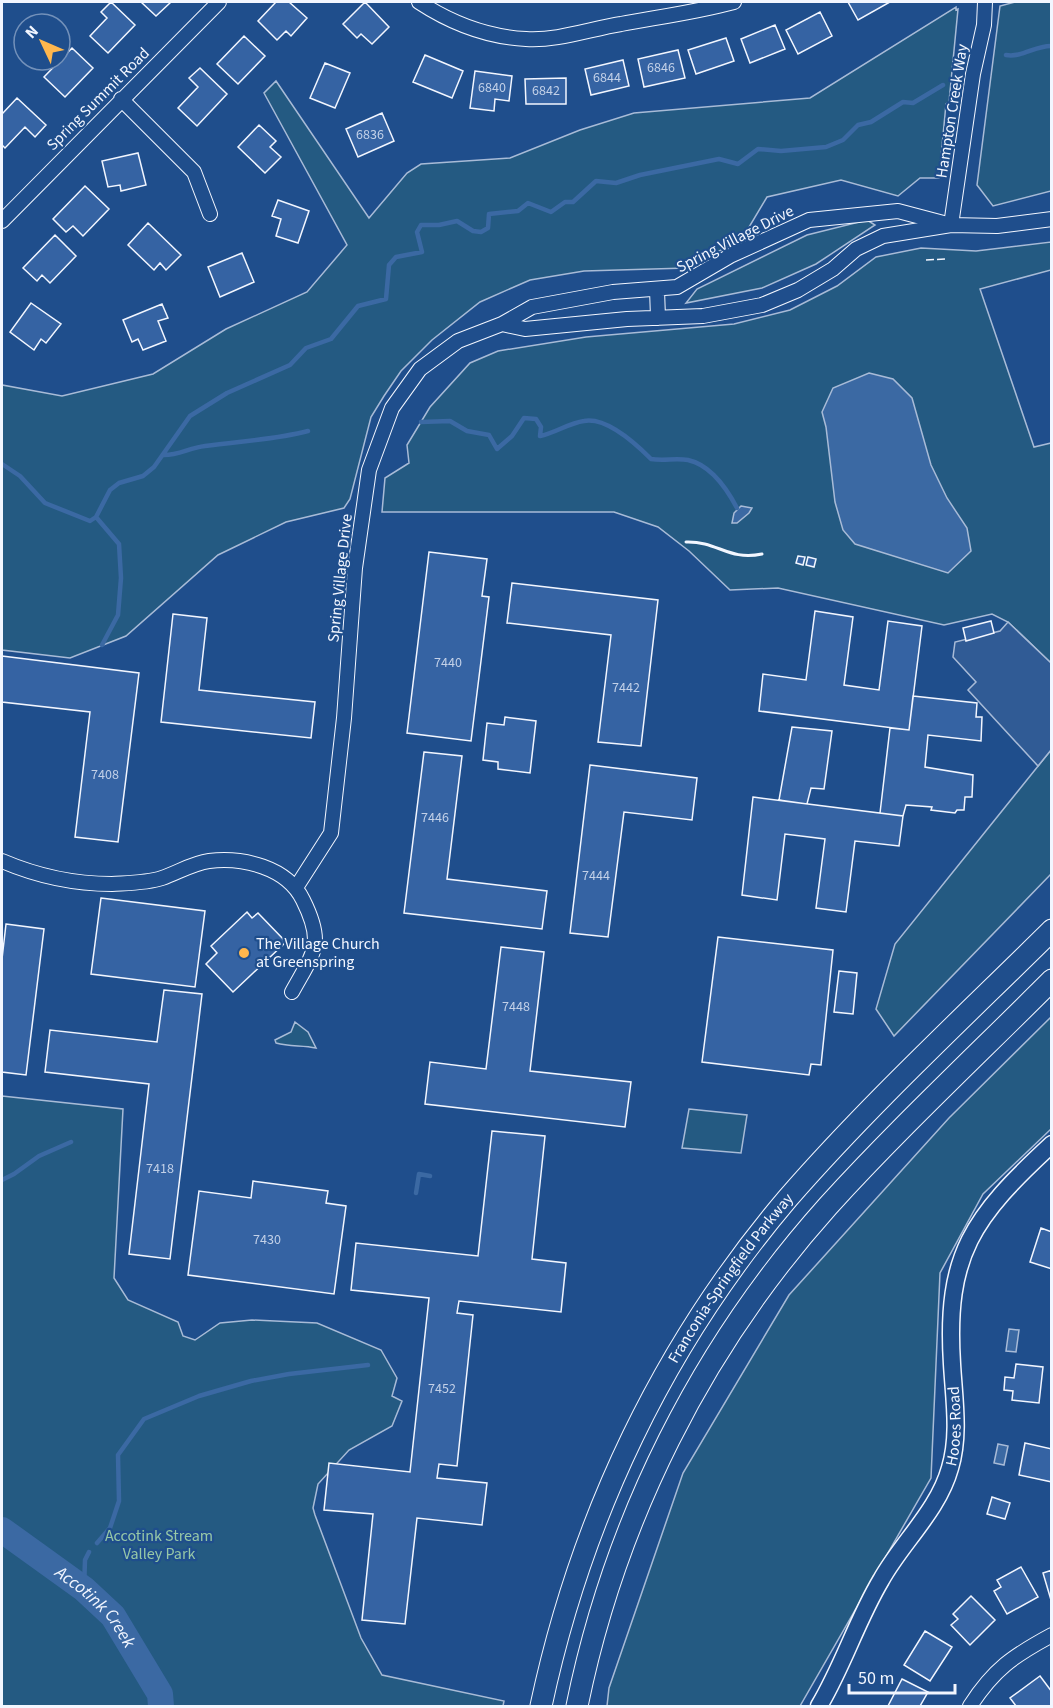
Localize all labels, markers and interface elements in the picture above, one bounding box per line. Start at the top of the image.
north arrow [12,12,72,72]
text: N [20,21,44,44]
street label: Hampton Creek Way [931,42,974,180]
street label: Spring Summit Road [42,43,154,155]
house number: 6846 [647,58,675,78]
house number: 6844 [593,68,621,88]
house number: 6840 [478,78,506,98]
house number: 6842 [532,81,560,101]
house number: 6836 [356,125,384,145]
street label: Spring Village Drive [673,200,798,278]
street label: Spring Village Drive [322,513,358,643]
house number: 7440 [434,653,462,673]
house number: 7442 [612,678,640,698]
house number: 7408 [91,765,119,785]
house number: 7446 [421,808,449,828]
house number: 7444 [582,866,610,886]
place label: The Village Church at Greenspring [256,933,380,973]
marker: The Village Church at Greenspring [237,946,251,960]
house number: 7448 [502,997,530,1017]
house number: 7418 [146,1159,174,1179]
street label: Franconia-Springfield Parkway [663,1188,799,1367]
house number: 7430 [253,1230,281,1250]
house number: 7452 [428,1379,456,1399]
street label: Hooes Road [940,1385,967,1468]
park label: Accotink Stream Valley Park [105,1525,213,1565]
water label: Accotink Creek [49,1559,142,1653]
scale bar [849,1657,956,1695]
text: 50 m [858,1666,894,1691]

